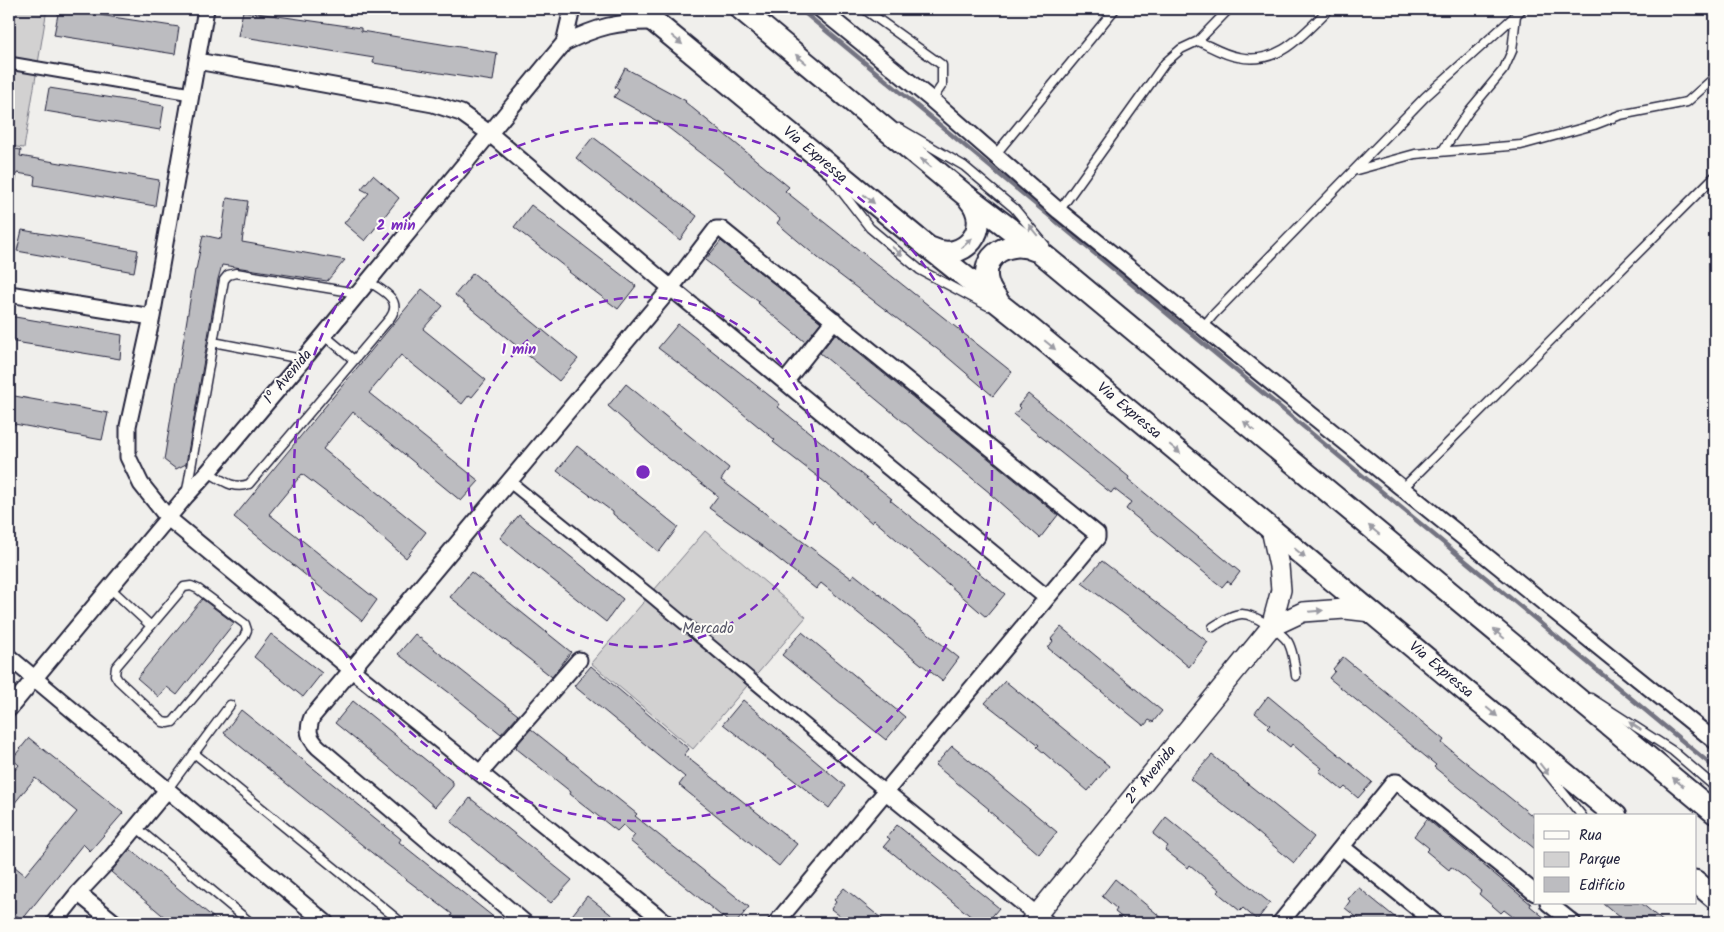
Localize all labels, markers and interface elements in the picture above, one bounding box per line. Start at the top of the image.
one-way arrow [670,34,683,45]
one-way arrow [795,53,808,64]
street label: Via Expressa [777,121,853,189]
one-way arrow [920,157,933,168]
one-way arrow [863,194,876,205]
text: 2 min [376,214,416,238]
one-way arrow [1027,224,1038,237]
one-way arrow [961,238,974,249]
one-way arrow [890,245,903,256]
text: 1 min [502,338,536,362]
one-way arrow [1044,339,1056,350]
street label: 1º Avenida [258,344,318,410]
street label: Via Expressa [1091,377,1167,445]
one-way arrow [1243,420,1256,431]
one-way arrow [1168,443,1181,454]
centre of rings [634,463,652,481]
one-way arrow [1368,524,1381,535]
one-way arrow [1293,547,1306,558]
one-way arrow [1309,606,1325,614]
park label: Mercado [682,617,734,641]
one-way arrow [1493,628,1506,639]
street label: Via Expressa [1403,636,1479,704]
one-way arrow [1485,707,1498,718]
one-way arrow [1628,721,1641,731]
street label: 2ª Avenida [1120,740,1182,810]
one-way arrow [1539,762,1550,775]
one-way arrow [1671,777,1684,788]
legend [1534,814,1696,904]
text: Rua [1579,824,1602,848]
text: Parque [1579,848,1620,872]
text: Edifício [1579,874,1625,898]

